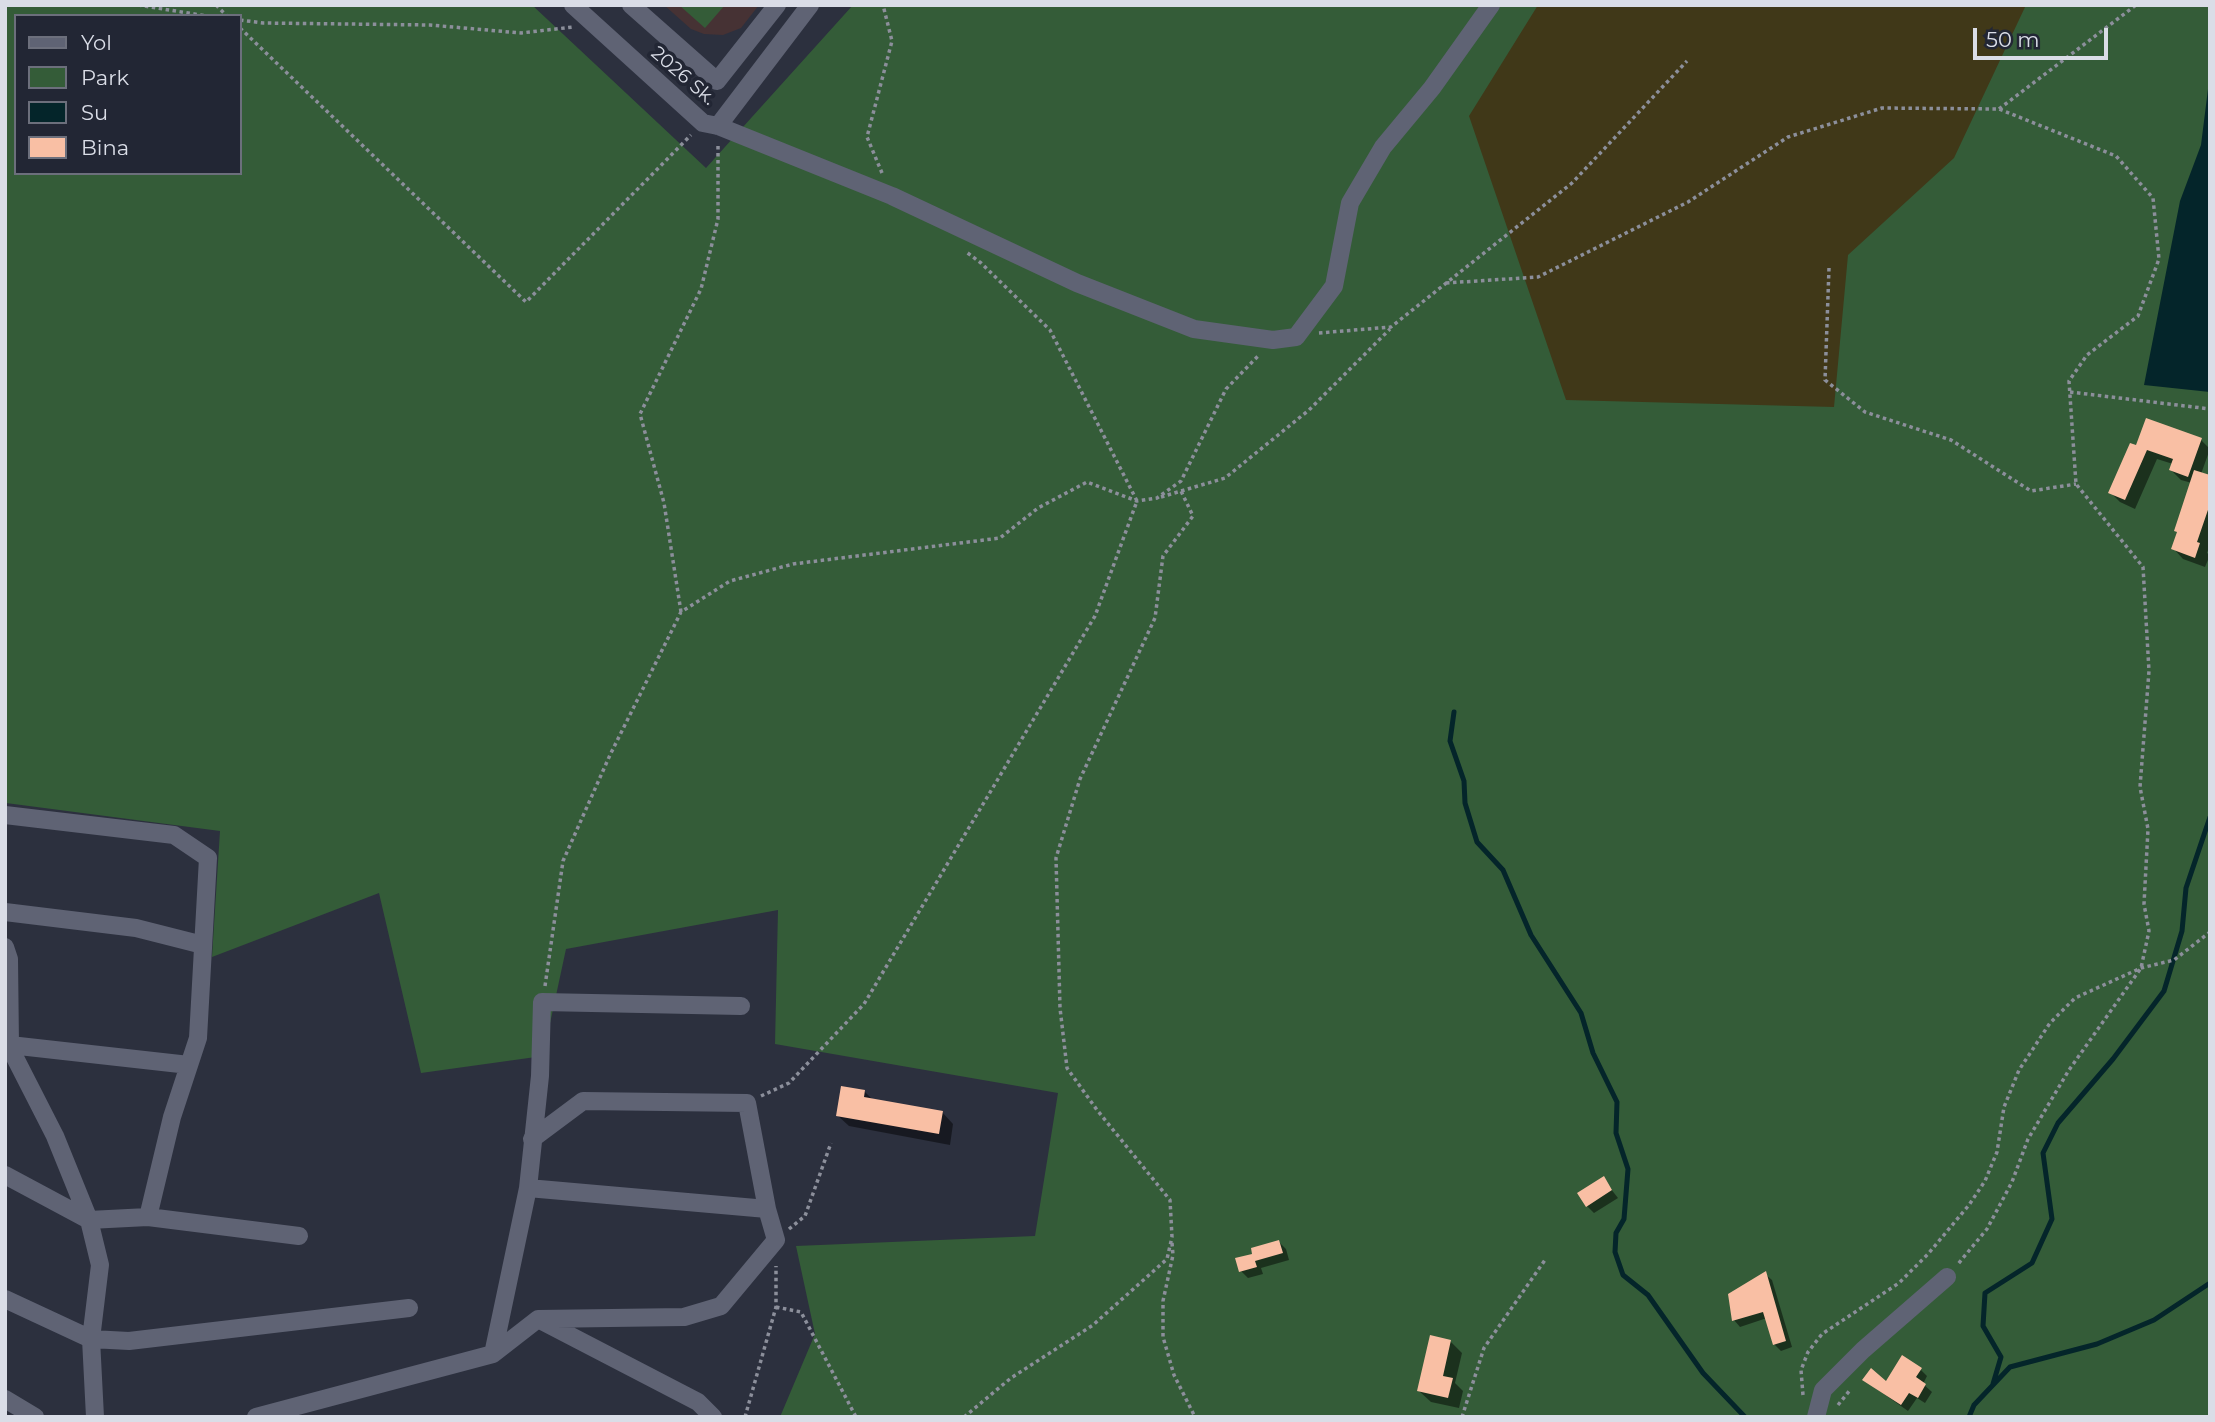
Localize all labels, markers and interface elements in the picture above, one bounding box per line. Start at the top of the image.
legend [14,14,242,175]
scale bar [1977,14,2112,58]
text: 50 m [1986,27,2040,52]
text: Yol [81,30,112,55]
street label: 2026 Sk. [646,42,720,110]
text: Park [81,65,129,90]
text: Su [81,100,108,125]
text: Bina [81,135,129,160]

